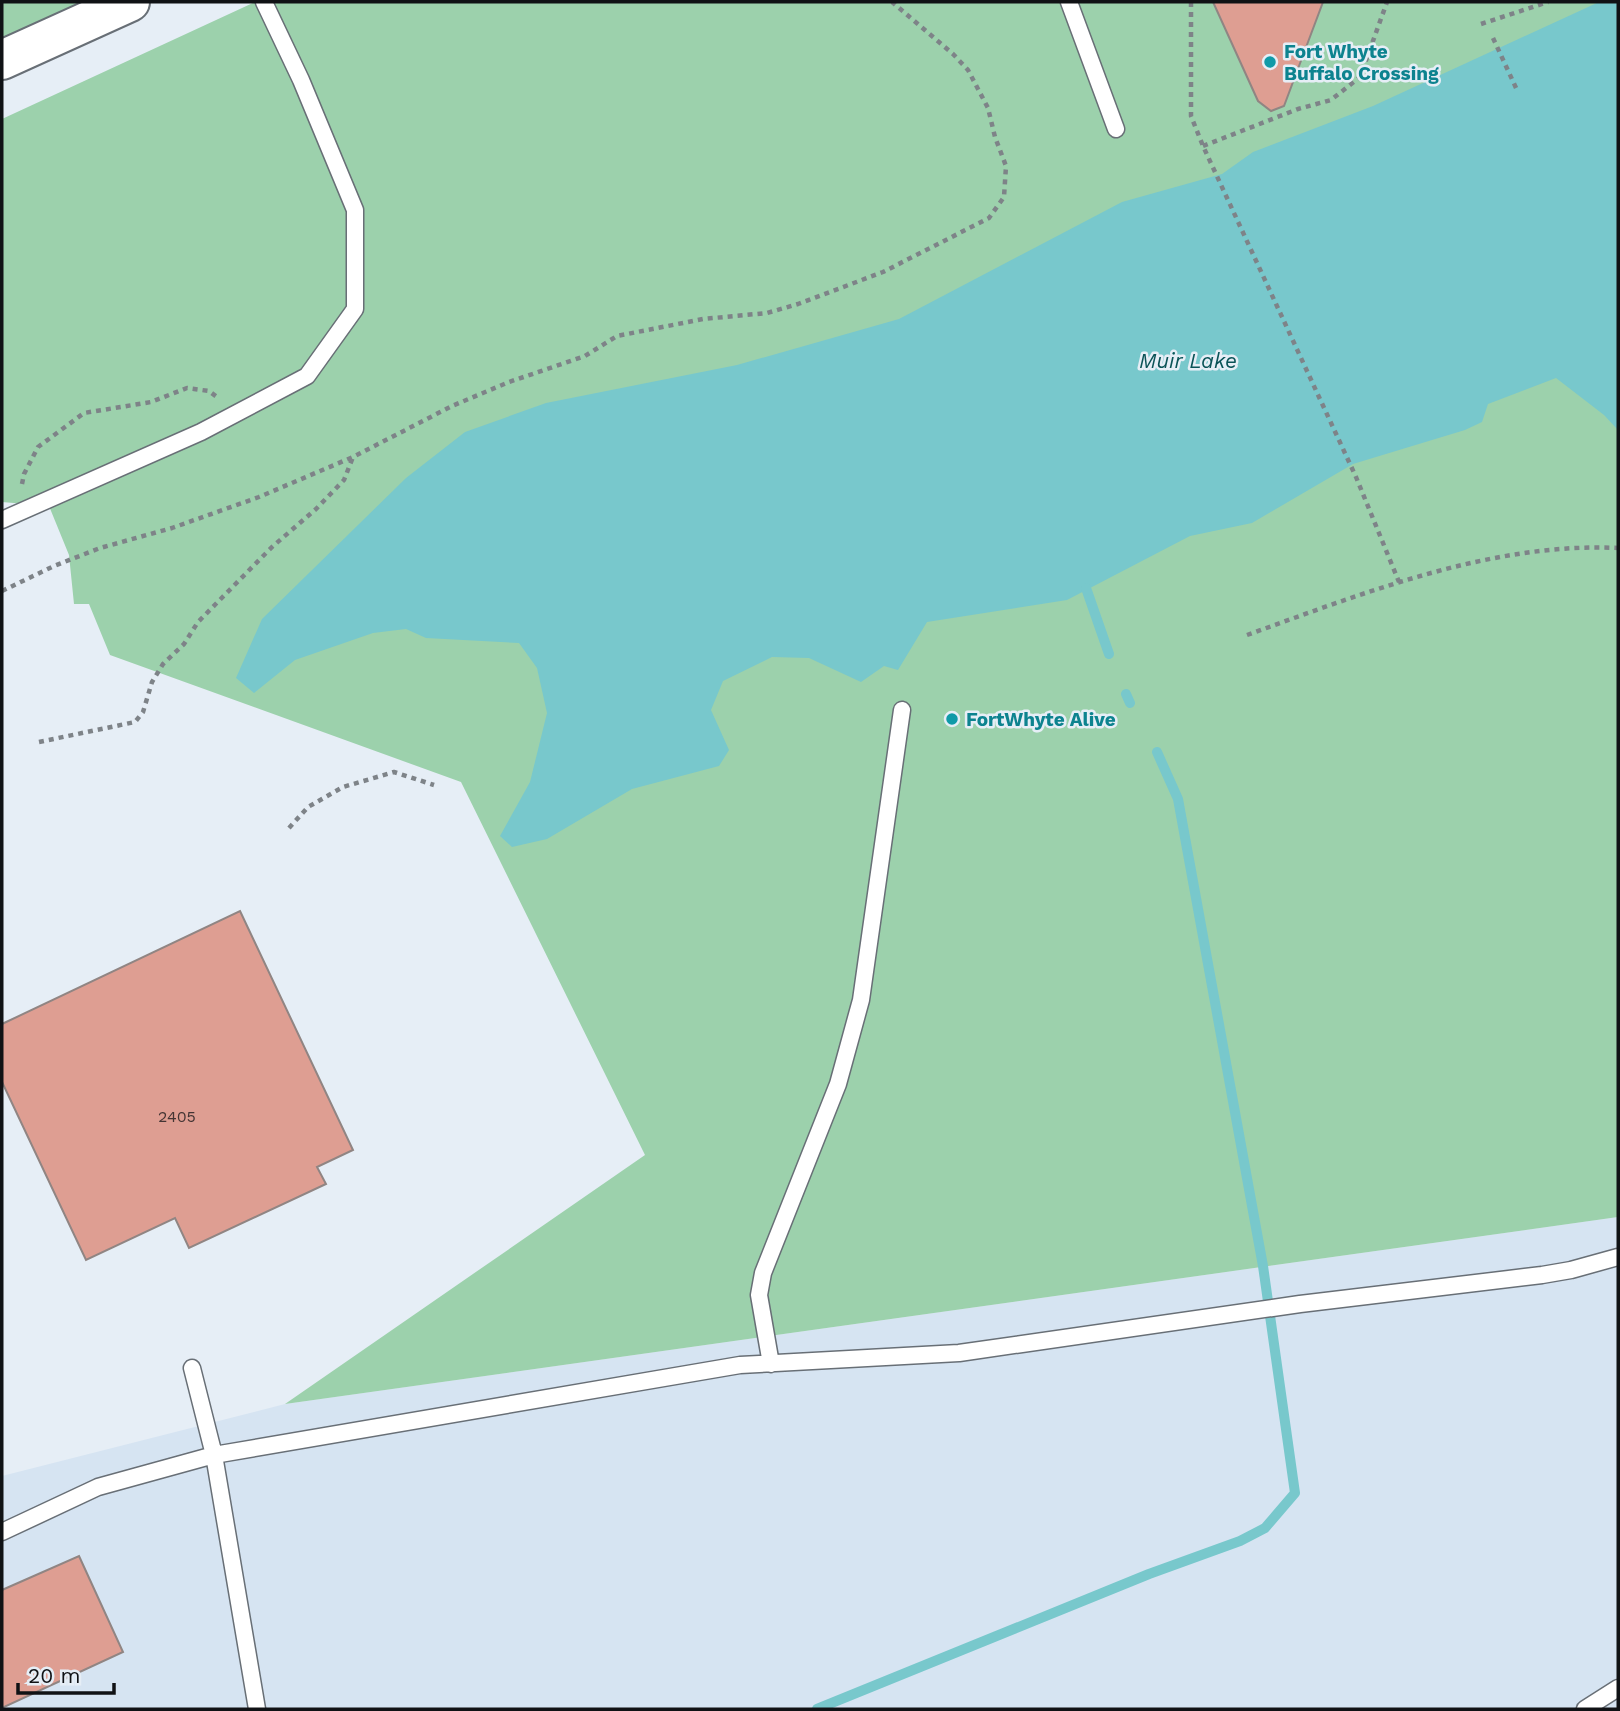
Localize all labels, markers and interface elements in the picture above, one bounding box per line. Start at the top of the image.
place label: Fort Whyte Buffalo Crossing [1284,40,1439,85]
marker: Fort Whyte Buffalo Crossing [1262,54,1278,70]
water label: Muir Lake [1139,348,1237,373]
place label: FortWhyte Alive [966,708,1116,731]
marker: FortWhyte Alive [944,711,960,727]
house number: 2405 [158,1107,196,1126]
scale bar [18,1652,114,1696]
text: 20 m [28,1663,80,1688]

